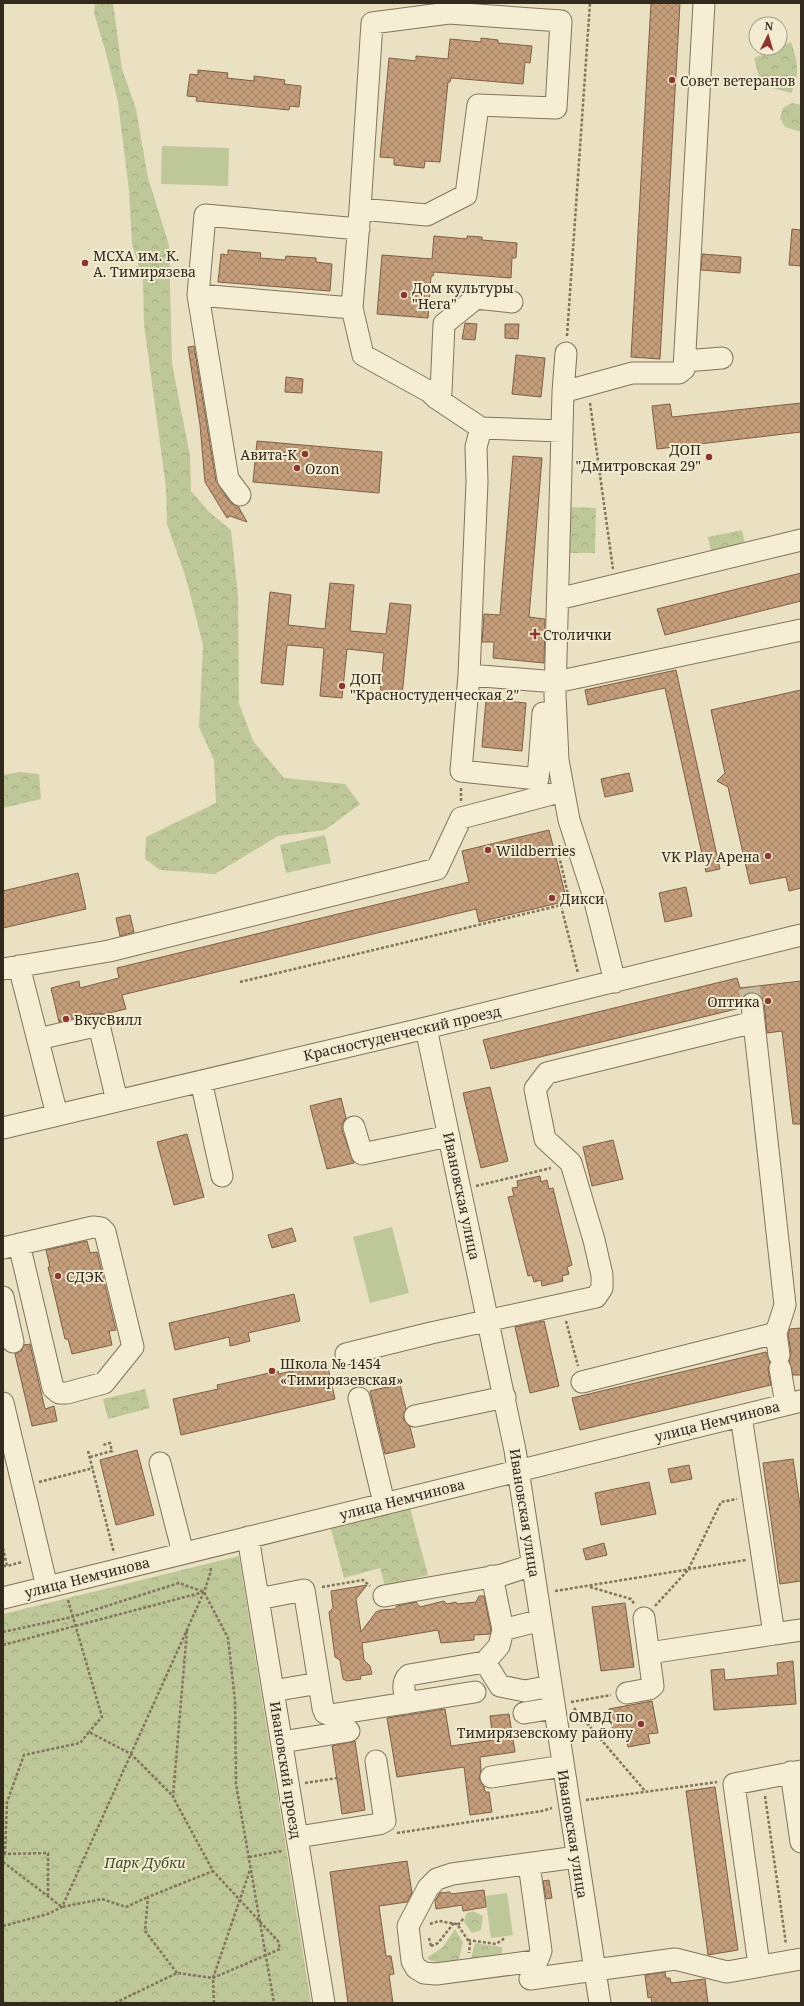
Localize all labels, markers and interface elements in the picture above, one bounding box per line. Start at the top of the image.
north arrow [748,16,788,56]
text: N [764,18,774,33]
place label: Совет ветеранов [680,71,795,90]
marker: Совет ветеранов [667,75,677,85]
place label: МСХА им. К. А. Тимирязева [93,246,196,281]
marker: МСХА им. К. А. Тимирязева [80,258,90,268]
place label: Дом культуры "Нега" [412,278,514,313]
marker: Дом культуры "Нега" [399,290,409,300]
place label: ДОП "Дмитровская 29" [576,440,701,475]
place label: Авита-К [240,445,297,464]
marker: Авита-К [300,449,310,459]
marker: ДОП "Дмитровская 29" [704,452,714,462]
place label: Ozon [305,459,340,478]
marker: Ozon [292,463,302,473]
place label: Столички [543,625,612,644]
marker: Столички [530,629,540,639]
place label: ДОП "Красностуденческая 2" [350,669,519,704]
marker: ДОП "Красностуденческая 2" [337,681,347,691]
place label: Wildberries [496,841,576,860]
marker: Wildberries [483,845,493,855]
place label: VK Play Арена [662,847,760,866]
marker: VK Play Арена [763,851,773,861]
place label: Дикси [560,889,604,908]
marker: Дикси [547,893,557,903]
place label: Оптика [707,992,760,1011]
marker: Оптика [763,996,773,1006]
street label: Красностуденческий проезд [301,1001,503,1065]
place label: ВкусВилл [74,1010,143,1029]
marker: ВкусВилл [61,1014,71,1024]
street label: Ивановская улица [439,1130,485,1262]
place label: СДЭК [66,1267,104,1286]
marker: СДЭК [53,1271,63,1281]
place label: Школа № 1454 «Тимирязевская» [280,1354,403,1389]
marker: Школа № 1454 «Тимирязевская» [267,1366,277,1376]
street label: улица Немчинова [652,1396,782,1446]
street label: Ивановская улица [505,1447,545,1579]
street label: улица Немчинова [337,1474,467,1524]
street label: улица Немчинова [22,1552,152,1602]
street label: Ивановский проезд [266,1700,306,1840]
place label: ОМВД по Тимирязевскому району [457,1707,633,1742]
marker: ОМВД по Тимирязевскому району [636,1719,646,1729]
street label: Ивановская улица [553,1768,593,1900]
park label: Парк Дубки [103,1853,186,1872]

